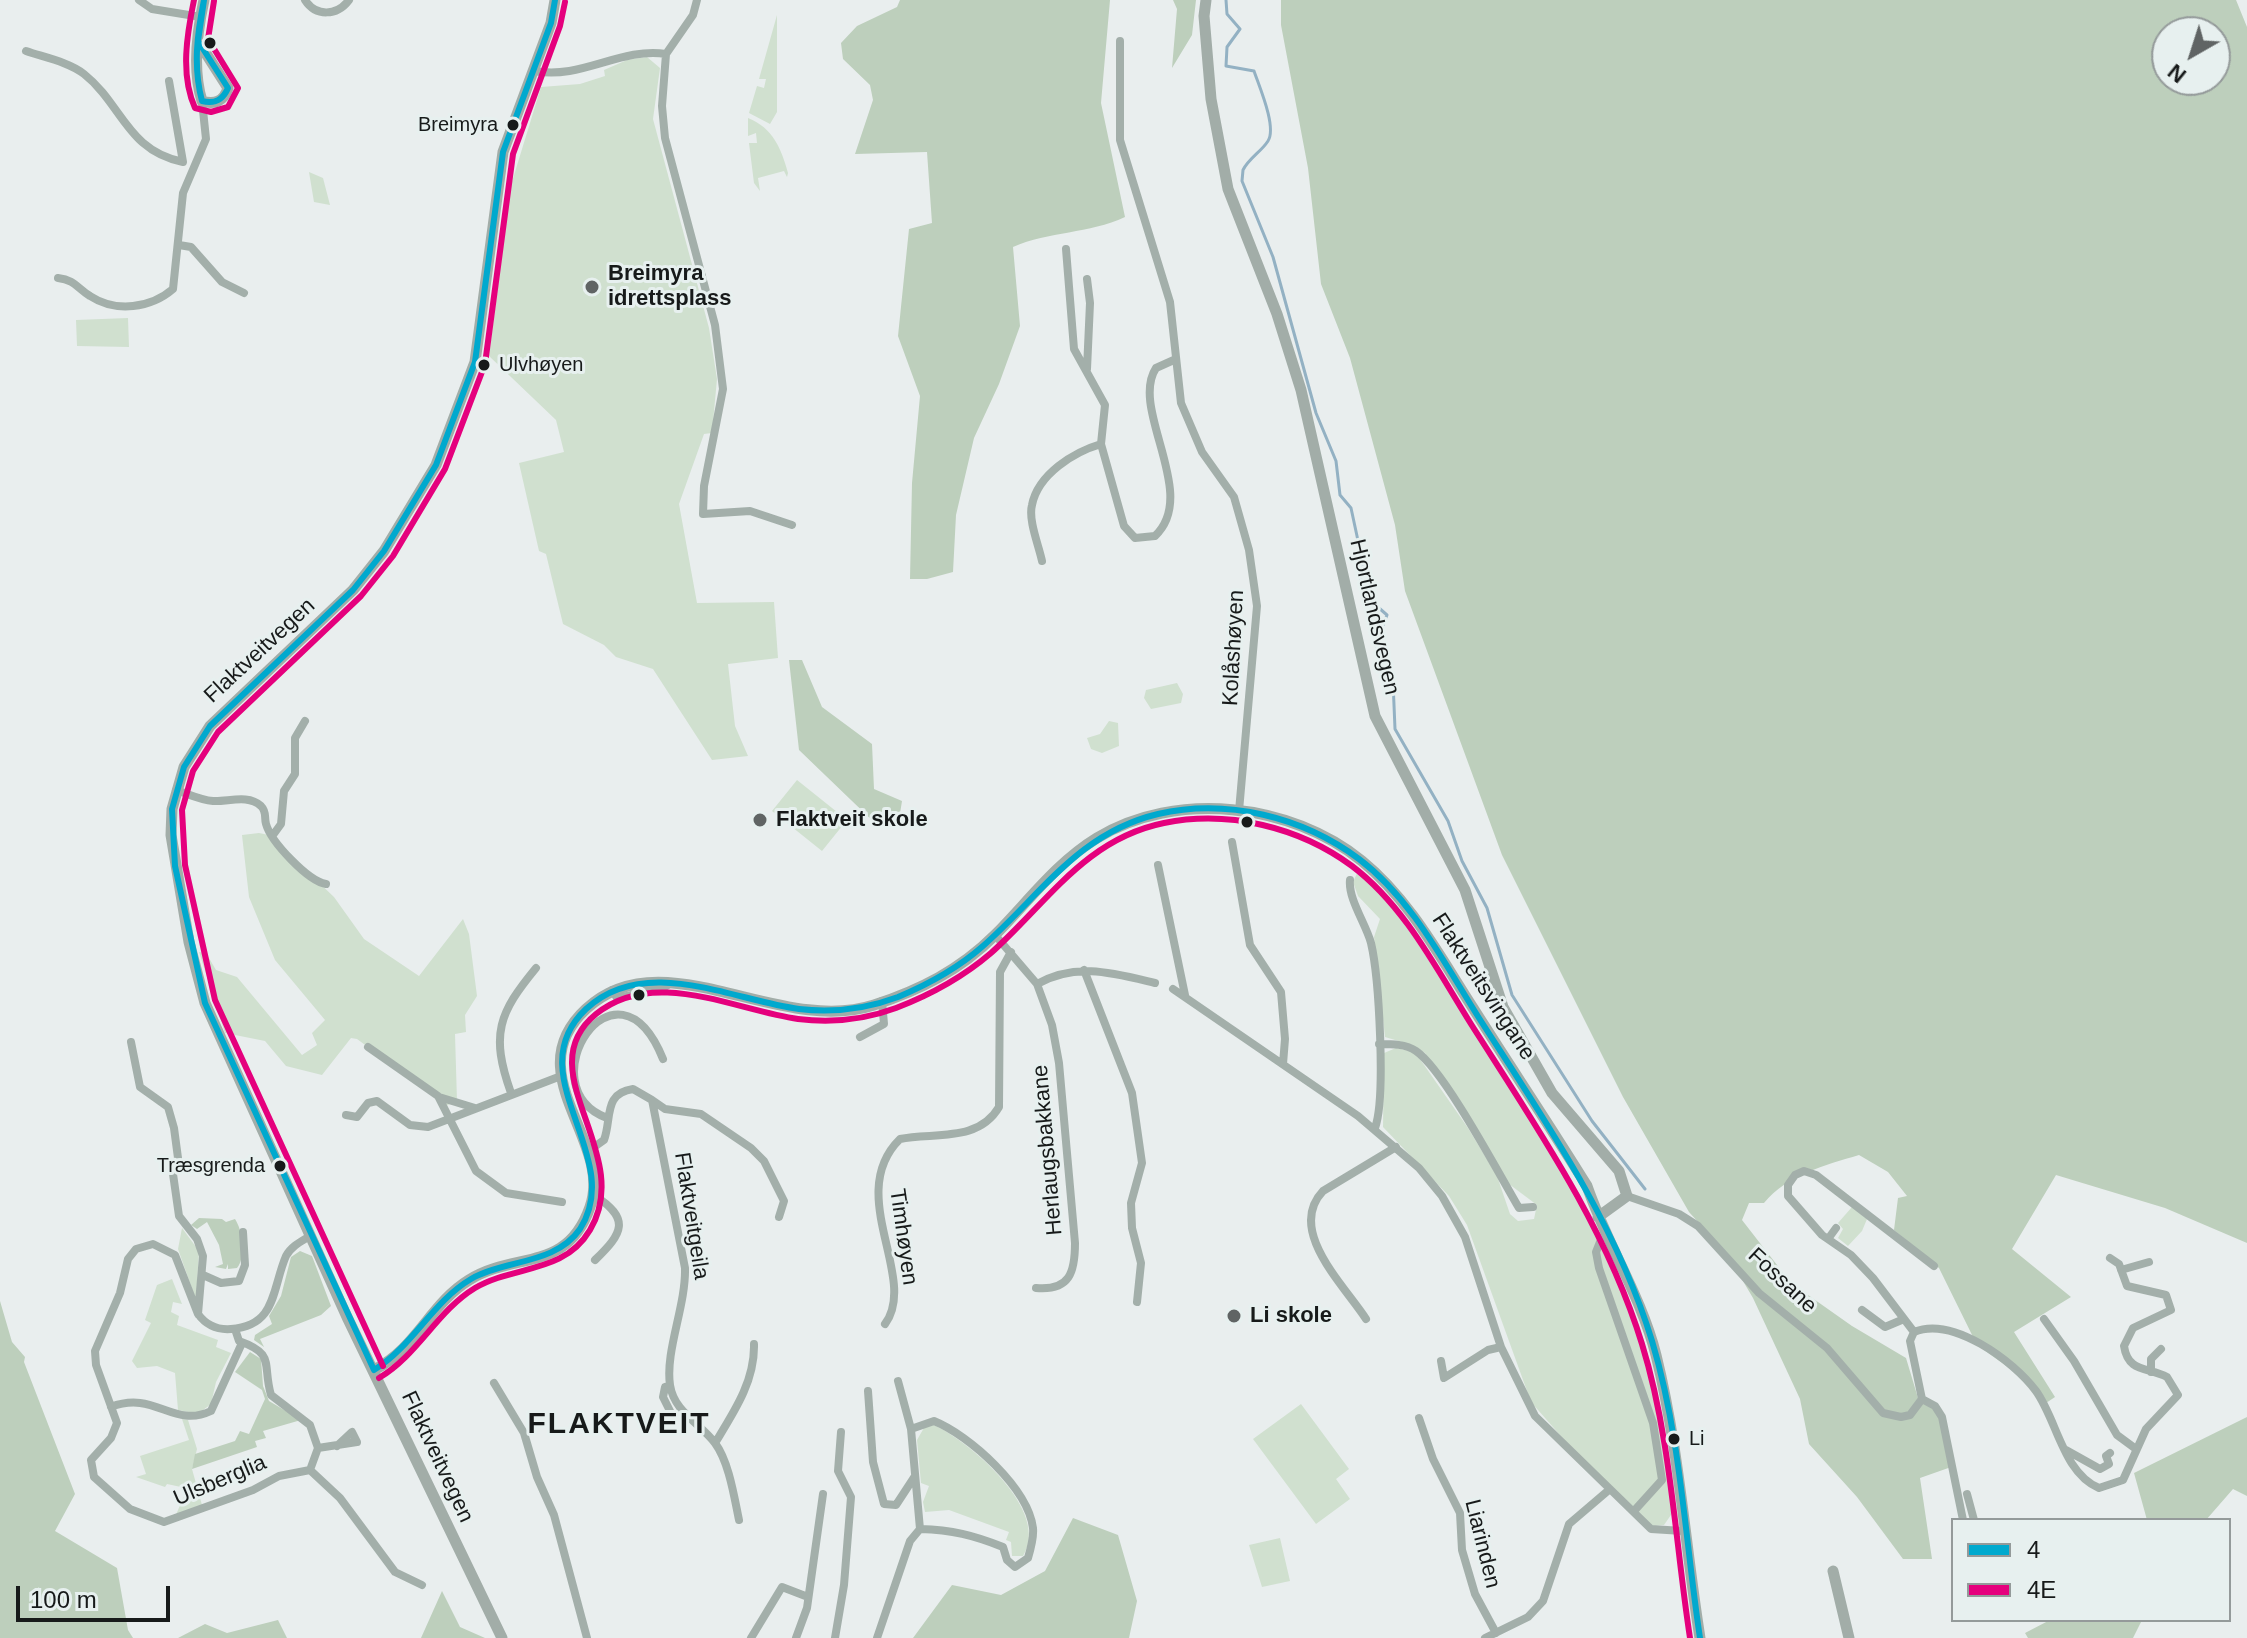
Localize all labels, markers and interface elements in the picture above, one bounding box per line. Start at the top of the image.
north arrow [2151,16,2231,96]
unlabelled marker [202,35,218,51]
text: N [2163,59,2191,88]
place label: Breimyra [418,113,498,137]
marker: Breimyra [505,117,521,133]
place label: Breimyra idrettsplass [608,261,731,312]
marker: Breimyra idrettsplass [583,278,601,296]
place label: Ulvhøyen [499,353,583,377]
marker: Ulvhøyen [476,357,492,373]
street label: Hjortlandsvegen [1343,537,1405,697]
street label: Kolåshøyen [1218,589,1250,707]
street label: Flaktveitvegen [199,593,321,709]
place label: Flaktveit skole [776,807,928,833]
marker: Flaktveit skole [751,811,769,829]
unlabelled marker [1239,814,1255,830]
street label: Flaktveitsvingane [1426,909,1540,1065]
unlabelled marker [631,987,647,1003]
street label: Herlaugsbakkane [1027,1064,1069,1236]
street label: Flaktveitgeila [668,1151,714,1281]
place label: Træsgrenda [157,1154,265,1178]
marker: Træsgrenda [272,1158,288,1174]
street label: Timhøyen [883,1187,923,1287]
street label: Fossane [1742,1243,1822,1319]
place label: Li skole [1250,1303,1332,1329]
marker: Li skole [1225,1307,1243,1325]
street label: Flaktveitvegen [395,1387,479,1527]
district label: FLAKTVEIT [528,1407,710,1443]
place label: Li [1689,1427,1705,1451]
marker: Li [1666,1431,1682,1447]
street label: Ulsberglia [170,1450,270,1512]
street label: Liarinden [1458,1497,1506,1591]
legend [1951,1518,2231,1622]
text: 4 [2027,1536,2040,1563]
scale bar [20,1570,174,1620]
text: 4E [2027,1576,2056,1603]
text: 100 m [30,1586,97,1613]

